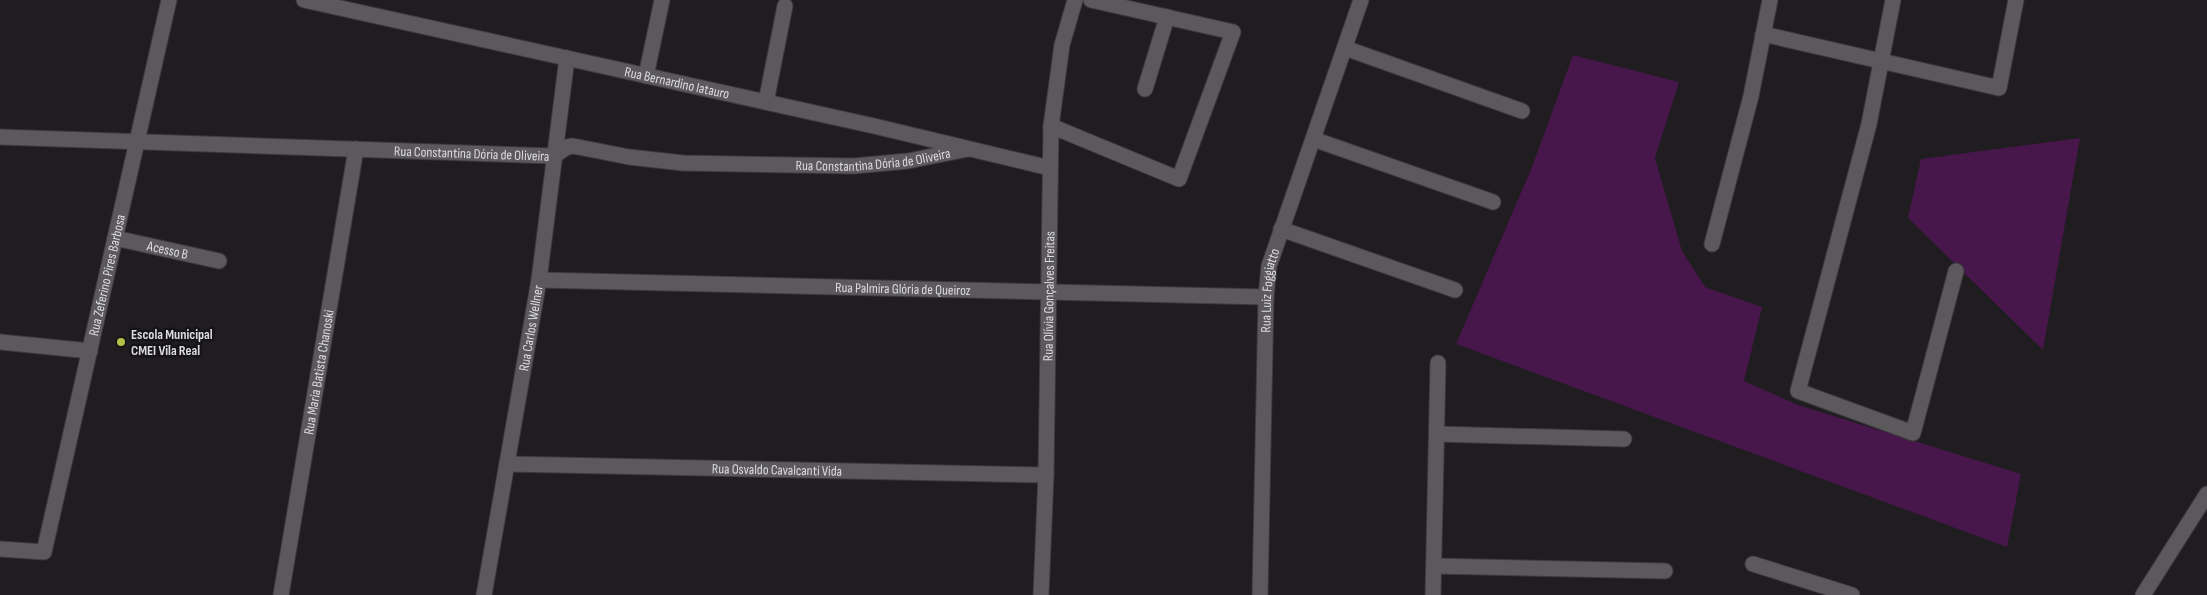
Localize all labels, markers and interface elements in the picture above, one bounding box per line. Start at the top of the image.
street label: Rua Bernardino Iatauro [623,63,731,103]
street label: Rua Constantina Dória de Oliveira [394,143,550,165]
street label: Rua Constantina Dória de Oliveira [795,145,952,175]
street label: Rua Zeferino Pires Barbosa [85,213,129,338]
street label: Rua Olívia Gonçalves Freitas [1040,231,1058,361]
street label: Acesso B [145,237,190,263]
street label: Rua Luiz Foggiatto [1257,246,1284,333]
street label: Rua Palmira Glória de Queiroz [835,279,971,299]
street label: Rua Carlos Wellner [515,284,547,372]
street label: Rua Maria Batista Chanoski [300,308,338,436]
place label: Escola Municipal CMEI Vila Real [131,326,213,359]
marker: Escola Municipal CMEI Vila Real [115,336,127,348]
street label: Rua Osvaldo Cavalcanti Vida [712,460,842,480]

